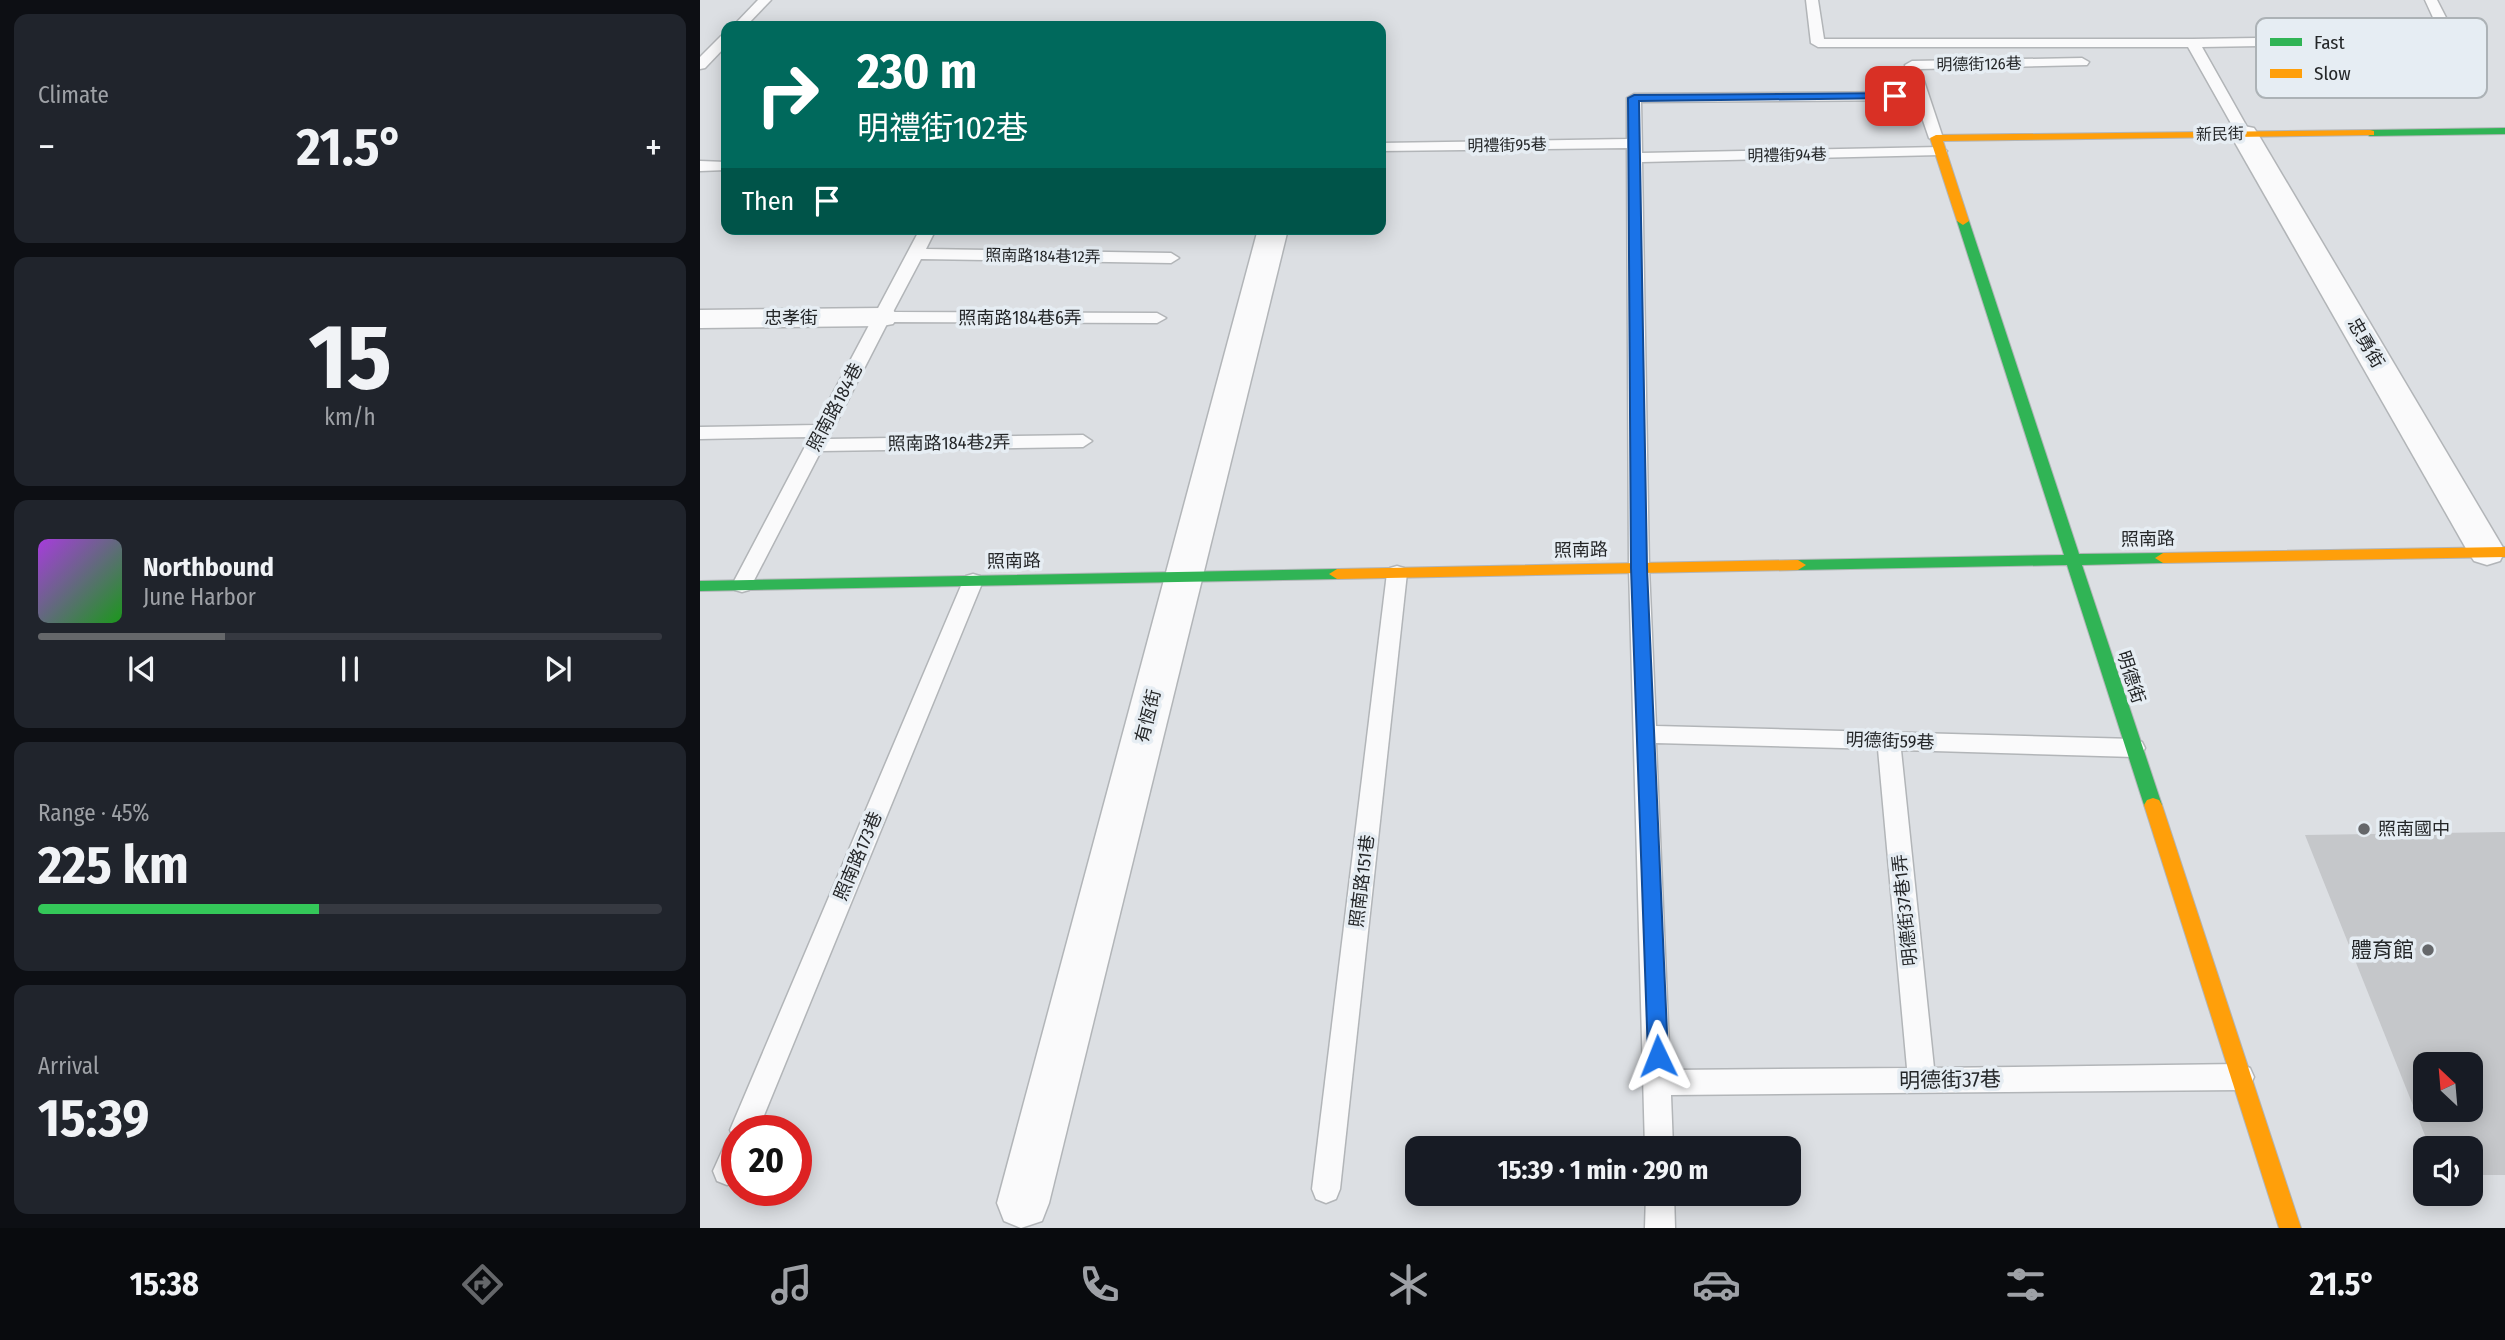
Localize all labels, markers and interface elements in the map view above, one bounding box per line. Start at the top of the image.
legend [2256,18,2487,98]
text: Fast [2314,31,2345,54]
text: 230 m [857,42,977,101]
icon: right [742,49,833,140]
street label: 明德街126巷 [1936,54,2022,74]
text: Slow [2314,62,2351,85]
pin [1865,66,1925,126]
icon: arrive [1876,77,1914,115]
text: Climate [38,81,109,109]
text: 明禮街102巷 [857,109,1028,147]
text: 21.5° [296,116,403,179]
text: − [38,124,55,170]
text: + [645,124,662,170]
street label: 新民街 [2196,124,2244,144]
street label: 明禮街95巷 [1467,135,1547,155]
street label: 明禮街94巷 [1747,145,1827,165]
icon: arrive [808,182,846,220]
text: Then [742,186,794,217]
street label: 照南路184巷12弄 [985,245,1101,267]
text: 15 [308,303,392,412]
street label: 忠孝街 [764,307,818,329]
street label: 照南路184巷6弄 [958,307,1082,329]
street label: 忠勇街 [2343,314,2389,372]
street label: 照南路184巷 [803,359,867,455]
text: km/h [324,403,376,431]
street label: 照南路184巷2弄 [887,431,1011,455]
street label: 照南路 [2121,528,2175,550]
street label: 照南路 [1554,539,1608,561]
street label: 照南路 [987,550,1041,572]
text: Northbound [143,552,274,583]
text: June Harbor [143,583,256,611]
street label: 明德街 [2112,648,2150,706]
icon: previous [123,650,161,688]
icon: pause [331,650,369,688]
icon: next [539,650,577,688]
street label: 有恆街 [1131,687,1165,745]
street label: 明德街59巷 [1845,728,1935,754]
text: Range · 45% [38,799,149,827]
street label: 照南路173巷 [829,808,887,904]
place label: 照南國中 [2378,818,2450,840]
marker: 照南國中 [2356,821,2372,837]
street label: 照南路151巷 [1345,833,1379,929]
text: 225 km [38,834,189,897]
street label: 明德街37巷1弄 [1888,853,1922,967]
place label: 體育館 [2351,937,2414,963]
marker: 體育館 [2420,942,2436,958]
position arrow [1621,1019,1695,1093]
text: Arrival [38,1052,99,1080]
north arrow [2413,1052,2483,1122]
map controls [2413,1052,2483,1206]
street label: 明德街37巷 [1899,1066,2001,1094]
text: 15:39 [38,1087,149,1150]
speed limit sign: 20 [721,1115,812,1206]
button: sound [2413,1136,2483,1206]
text: 15:39 · 1 min · 290 m [1498,1155,1708,1186]
icon: directions [458,1260,507,1309]
icon: music [767,1260,816,1309]
icon: phone [1075,1260,1124,1309]
icon: climate [1384,1260,1433,1309]
icon: car [1692,1260,1741,1309]
icon: filters [2001,1260,2050,1309]
text: 15:38 [130,1265,199,1303]
text: 21.5° [2309,1265,2375,1303]

